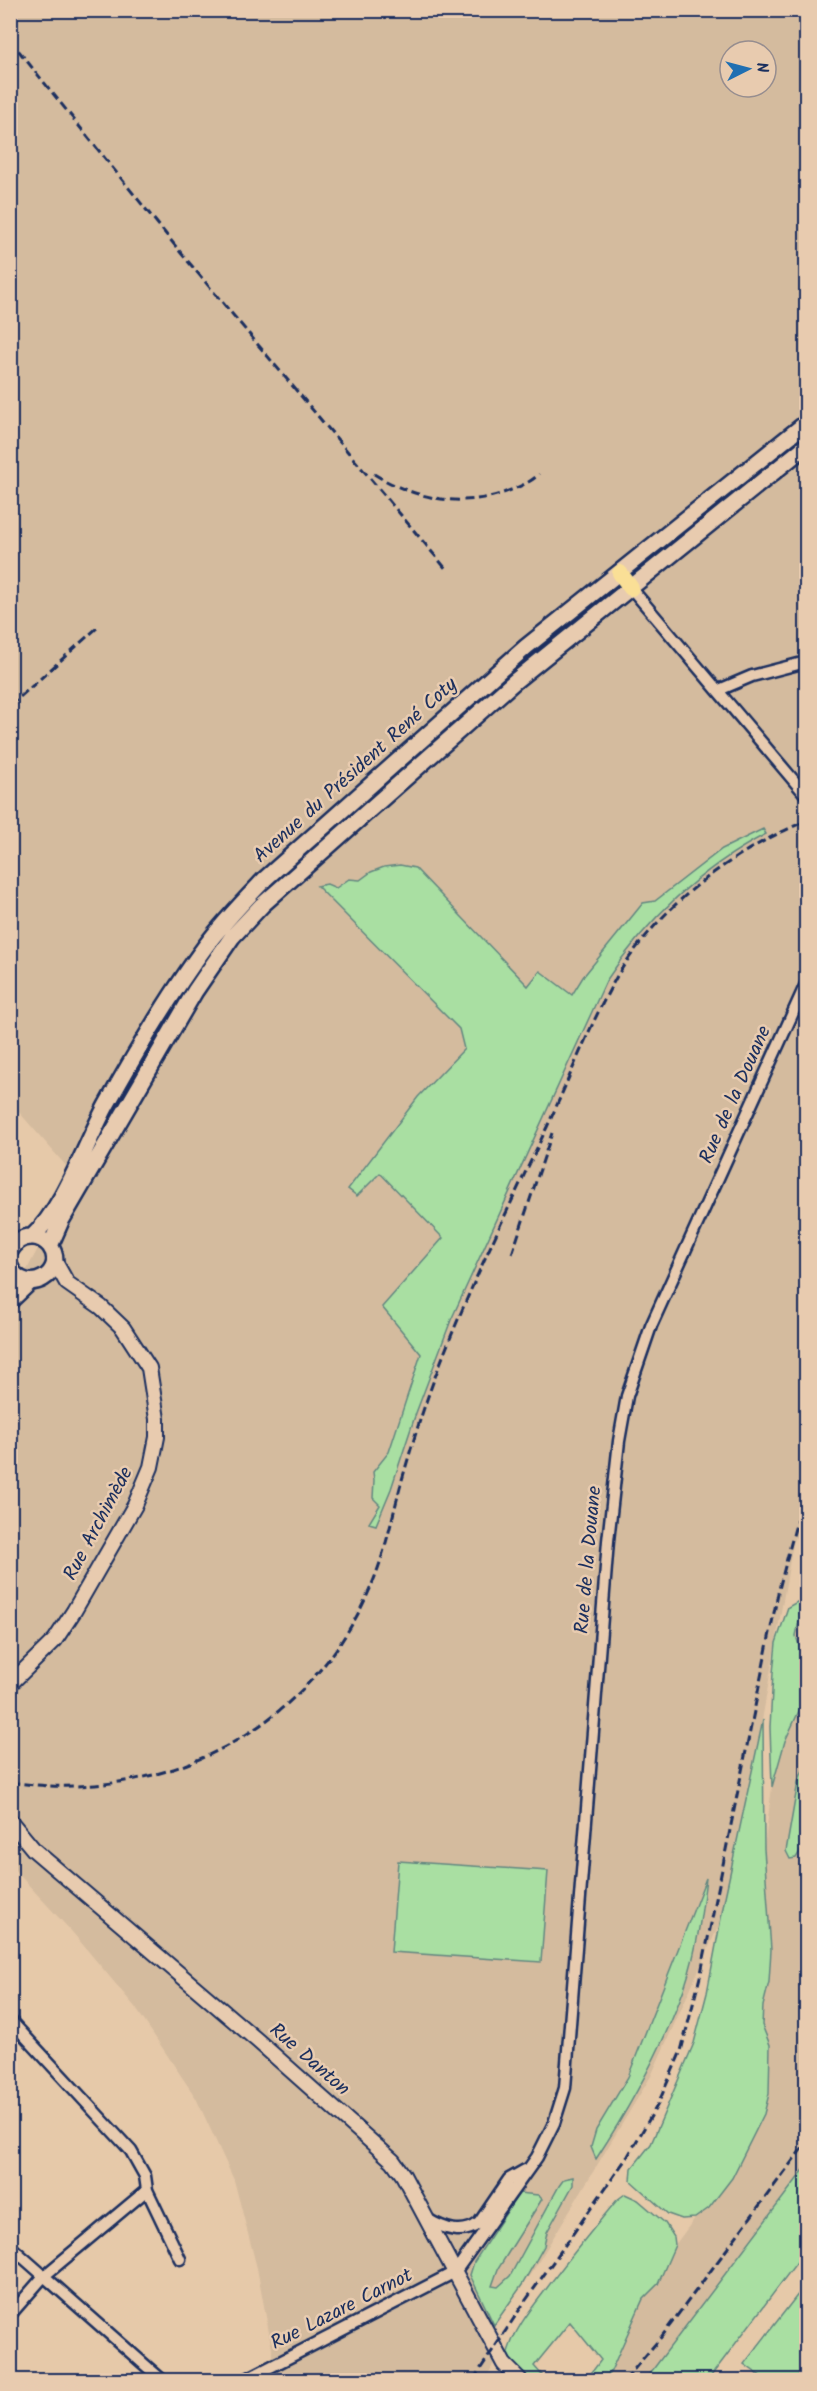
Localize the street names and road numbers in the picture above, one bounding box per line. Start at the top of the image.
street label: Avenue du Président René Coty [247,670,466,872]
street label: Rue de la Douane [691,1021,781,1169]
street label: Rue Archimède [55,1461,143,1587]
street label: Rue de la Douane [567,1485,611,1635]
street label: Rue Danton [261,2016,357,2104]
street label: Rue Lazare Carnot [265,2260,419,2360]

